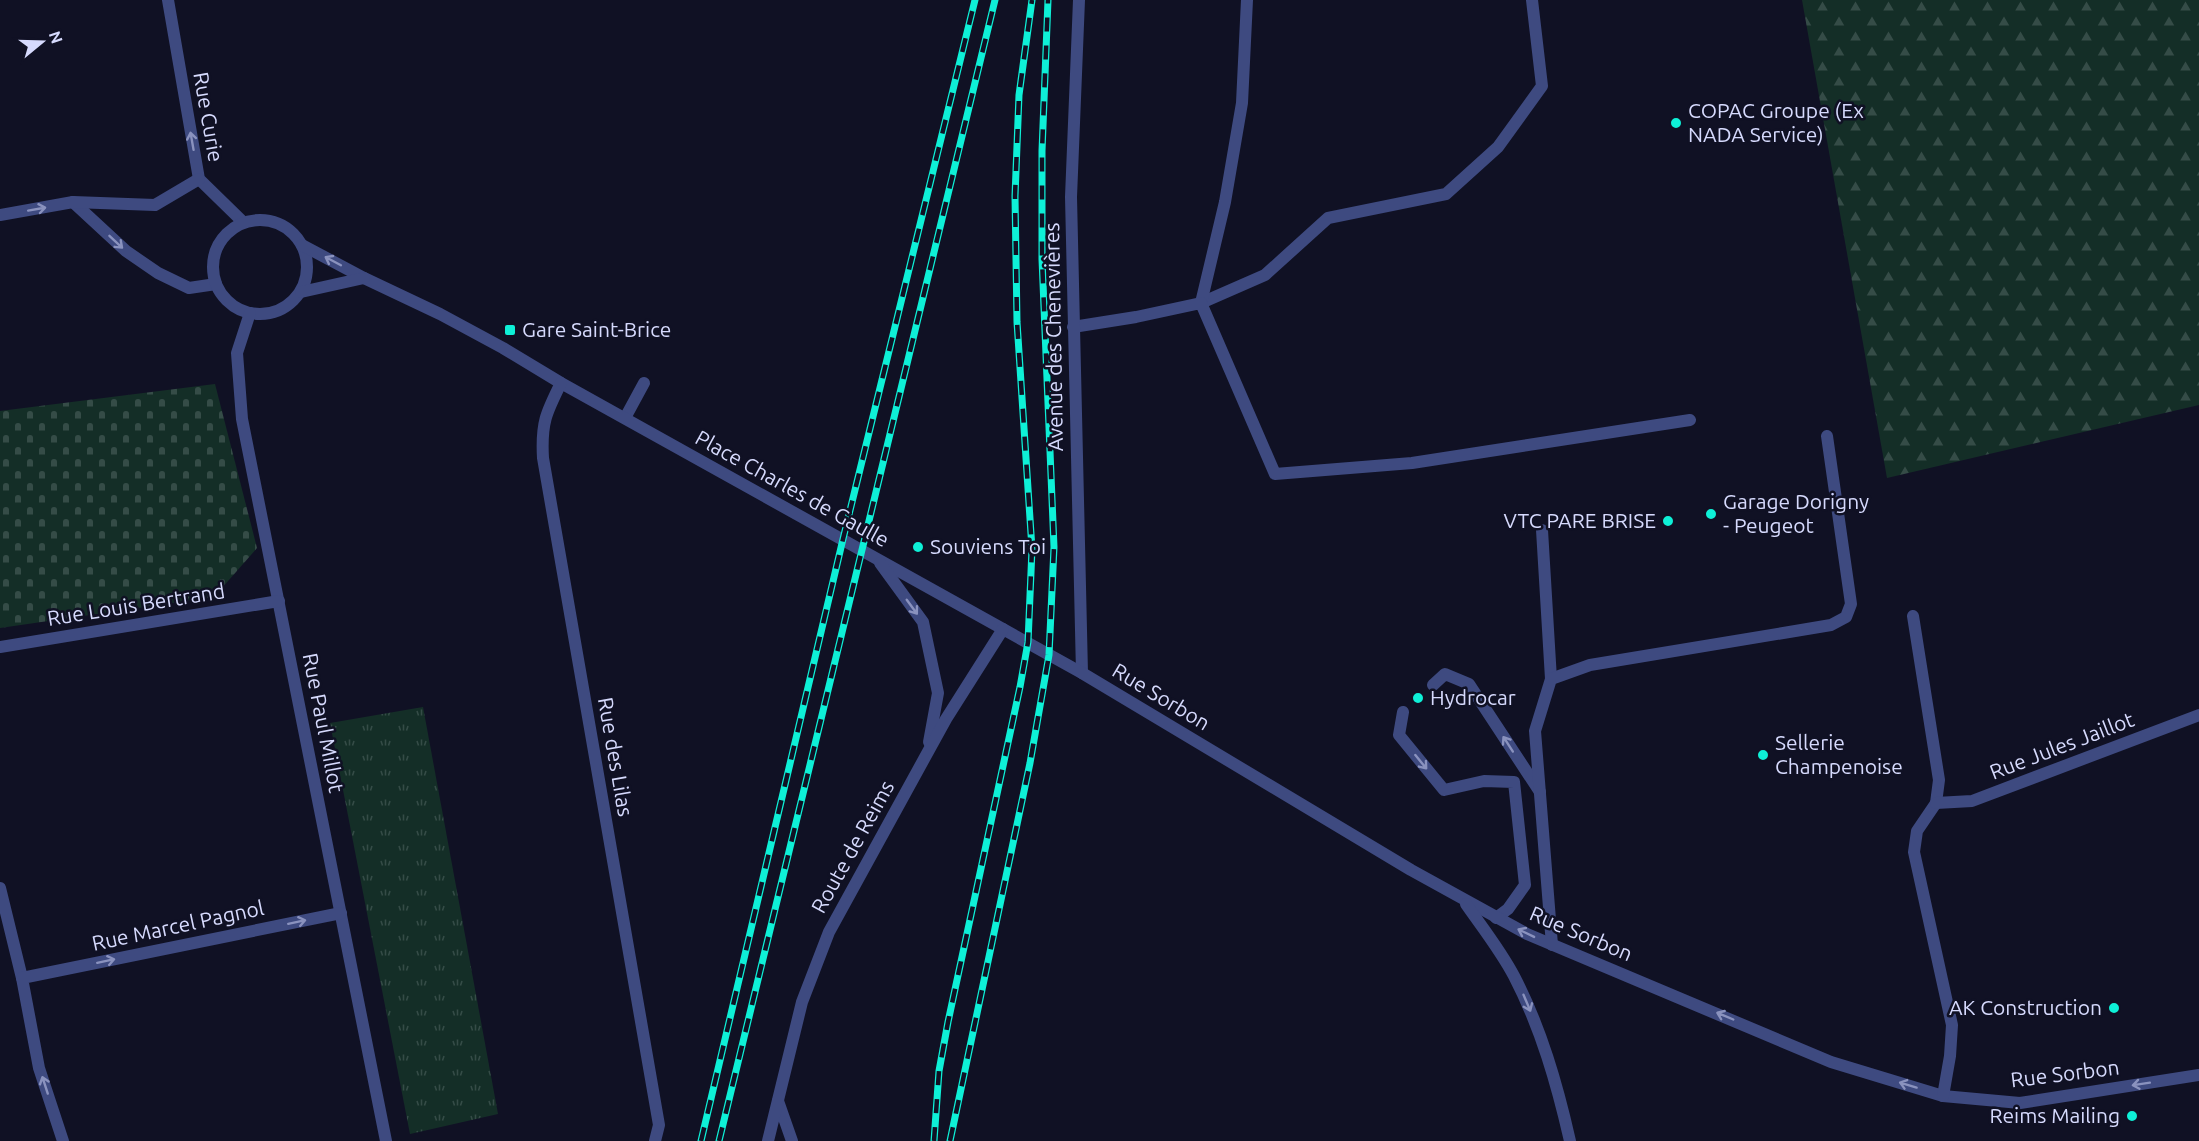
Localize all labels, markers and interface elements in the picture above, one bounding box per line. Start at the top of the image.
north arrow [12,12,72,72]
text: N [46,29,67,46]
street label: Rue Curie [189,70,229,164]
place label: COPAC Groupe (Ex NADA Service) [1688,98,1864,146]
marker: COPAC Groupe (Ex NADA Service) [1669,116,1683,130]
one-way arrow [186,132,197,152]
one-way arrow [26,203,46,214]
street label: Avenue des Chenevières [1039,222,1067,452]
one-way arrow [109,235,124,249]
one-way arrow [325,255,342,267]
place label: Gare Saint-Brice [522,317,671,341]
marker: Gare Saint-Brice [503,323,517,337]
street label: Place Charles de Gaulle [691,425,893,551]
place label: Garage Dorigny - Peugeot [1723,489,1869,537]
marker: Garage Dorigny - Peugeot [1704,507,1718,521]
place label: VTC PARE BRISE [1503,508,1656,532]
marker: VTC PARE BRISE [1661,514,1675,528]
place label: Souviens Toi [930,534,1046,558]
marker: Souviens Toi [911,540,925,554]
street label: Rue Louis Bertrand [45,578,226,630]
one-way arrow [906,598,919,614]
street label: Rue Paul Millot [299,651,349,795]
street label: Rue Sorbon [1108,658,1215,735]
place label: Hydrocar [1430,685,1516,709]
marker: Hydrocar [1411,691,1425,705]
street label: Rue des Lilas [594,695,638,818]
street label: Rue Jules Jaillot [1986,707,2137,784]
place label: Sellerie Champenoise [1775,730,1903,778]
one-way arrow [1502,735,1515,752]
marker: Sellerie Champenoise [1756,748,1770,762]
one-way arrow [1414,754,1428,769]
street label: Route de Reims [806,776,898,917]
street label: Rue Marcel Pagnol [90,895,266,955]
street label: Rue Sorbon [1526,901,1636,965]
one-way arrow [286,916,306,927]
one-way arrow [1517,927,1535,939]
one-way arrow [95,955,115,966]
one-way arrow [1522,994,1533,1012]
place label: AK Construction [1949,995,2102,1019]
marker: AK Construction [2107,1001,2121,1015]
one-way arrow [1717,1010,1735,1021]
street label: Rue Sorbon [2009,1054,2121,1092]
one-way arrow [39,1076,50,1095]
one-way arrow [1899,1079,1918,1090]
one-way arrow [2132,1079,2152,1090]
place label: Reims Mailing [1989,1103,2120,1127]
marker: Reims Mailing [2125,1109,2139,1123]

